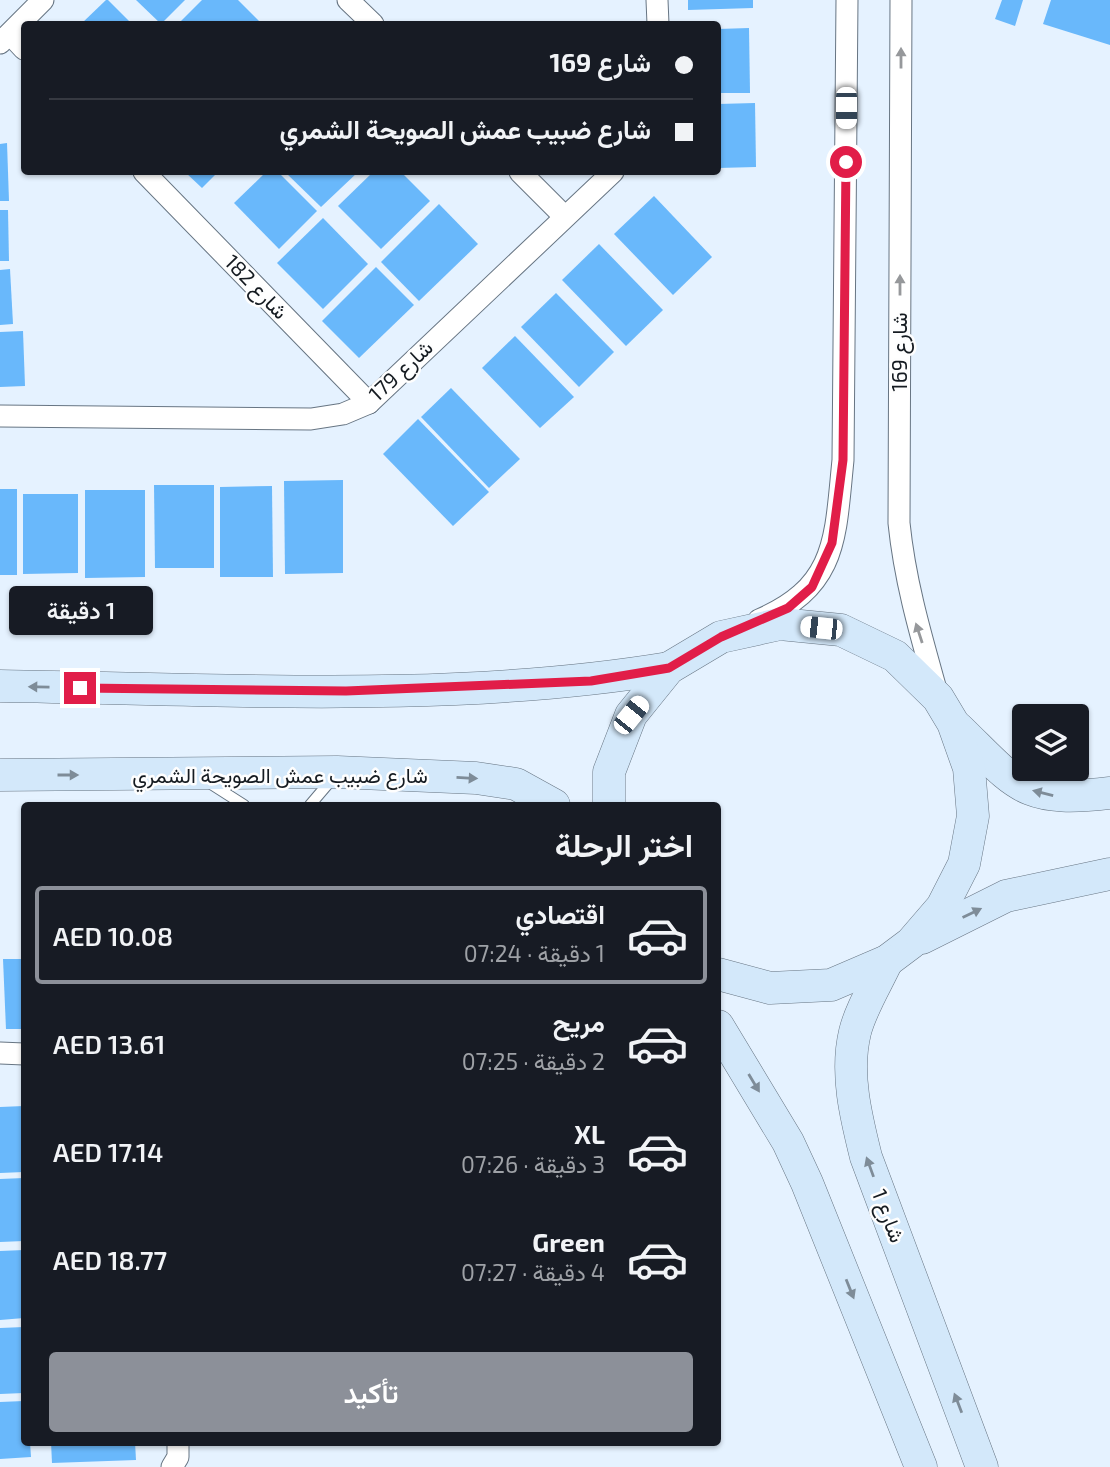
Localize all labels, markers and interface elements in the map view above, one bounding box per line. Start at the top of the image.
text: شارع 169 [550,46,651,77]
one-way arrow [895,46,907,68]
car [836,87,857,129]
text: شارع ضبيب عمش الصويحة الشمري [280,113,651,144]
route start [830,146,862,178]
street label: شارع 182 [218,249,294,325]
one-way arrow [894,274,906,296]
street label: شارع 169 [886,312,914,392]
street label: شارع 179 [363,334,439,408]
callout: 1 دقيقة [8,586,152,636]
text: 1 دقيقة [47,596,115,624]
car [800,615,843,641]
one-way arrow [914,622,924,643]
route end [64,672,96,704]
one-way arrow [28,681,50,693]
car [610,692,653,738]
map controls [1012,704,1089,781]
button: layers [1012,704,1089,781]
street label: شارع ضبيب عمش الصويحة الشمري [132,762,428,793]
one-way arrow [57,769,79,781]
one-way arrow [456,772,478,783]
one-way arrow [1031,787,1053,798]
text: اختر الرحلة [555,825,693,863]
text: اقتصادي [516,898,605,929]
icon: car [626,904,689,967]
one-way arrow [962,908,982,919]
text: AED 10.08 [53,920,173,951]
text: 1 دقيقة · 07:24 [464,939,605,967]
text: مريح [553,1006,605,1037]
icon: car [626,1012,689,1075]
text: AED 13.61 [53,1028,165,1059]
text: 2 دقيقة · 07:25 [462,1047,605,1075]
one-way arrow [747,1074,760,1093]
text: XL [574,1118,605,1149]
icon: car [626,1120,689,1183]
text: AED 17.14 [53,1136,163,1167]
text: 3 دقيقة · 07:26 [461,1150,605,1178]
one-way arrow [864,1157,875,1178]
street label: شارع 1 [865,1185,911,1247]
text: Green [532,1226,605,1257]
icon: car [626,1228,689,1291]
text: AED 18.77 [53,1244,167,1275]
text: 4 دقيقة · 07:27 [461,1258,605,1286]
one-way arrow [844,1279,856,1299]
button: تأكيد [49,1352,693,1432]
one-way arrow [953,1393,964,1414]

